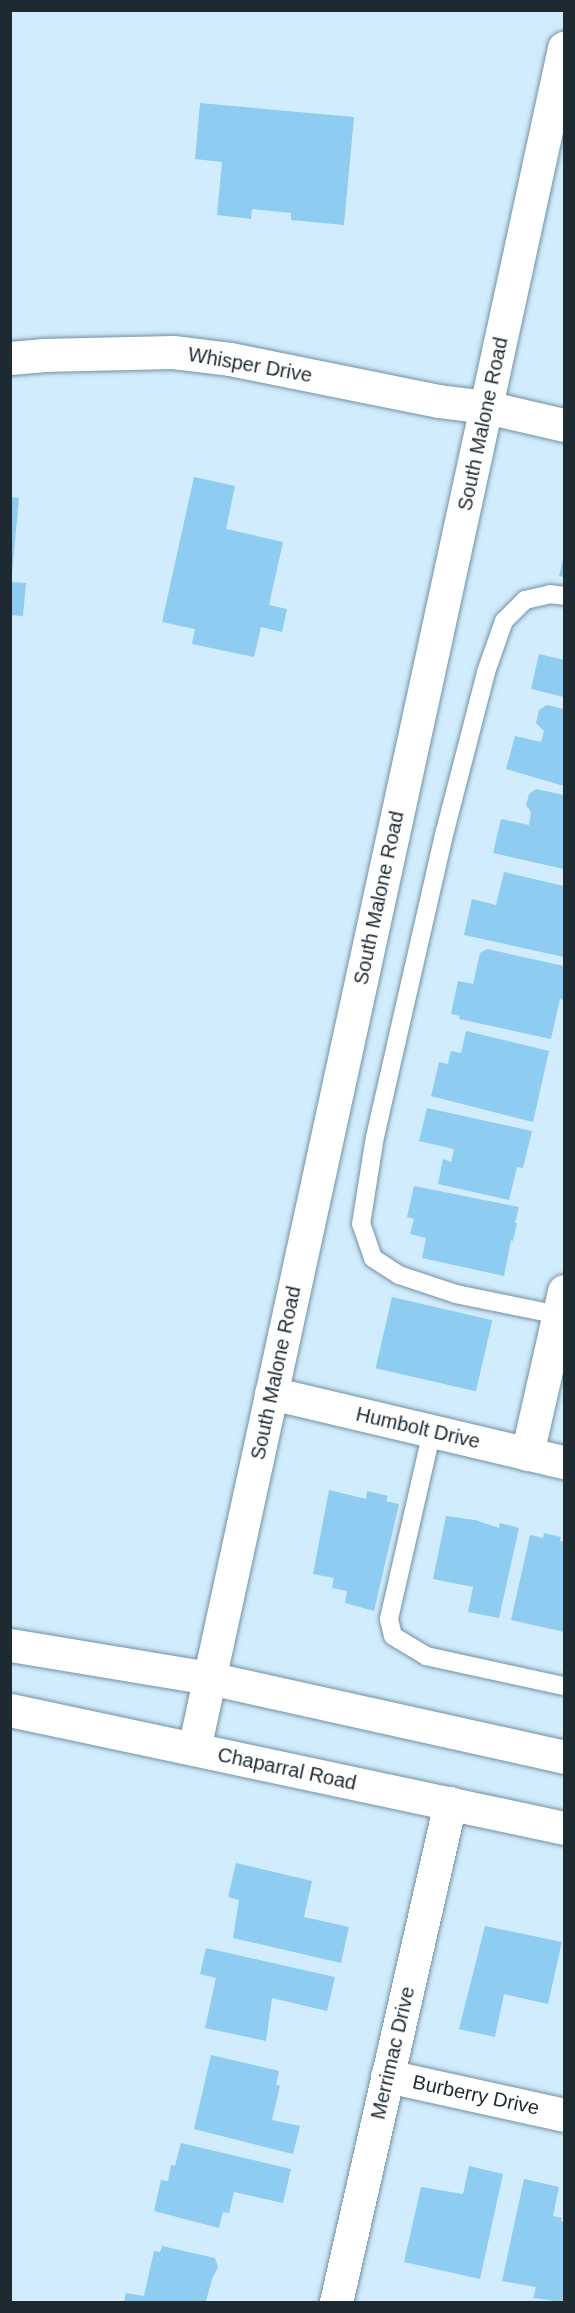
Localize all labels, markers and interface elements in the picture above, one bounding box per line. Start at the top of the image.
street label: South Malone Road [453,335,513,513]
street label: Whisper Drive [186,342,314,388]
street label: South Malone Road [349,809,409,987]
street label: South Malone Road [246,1284,306,1462]
street label: Humbolt Drive [354,1402,482,1454]
street label: Chaparral Road [215,1743,359,1795]
street label: Merrimac Drive [366,1984,420,2122]
street label: Burberry Drive [410,2070,542,2120]

